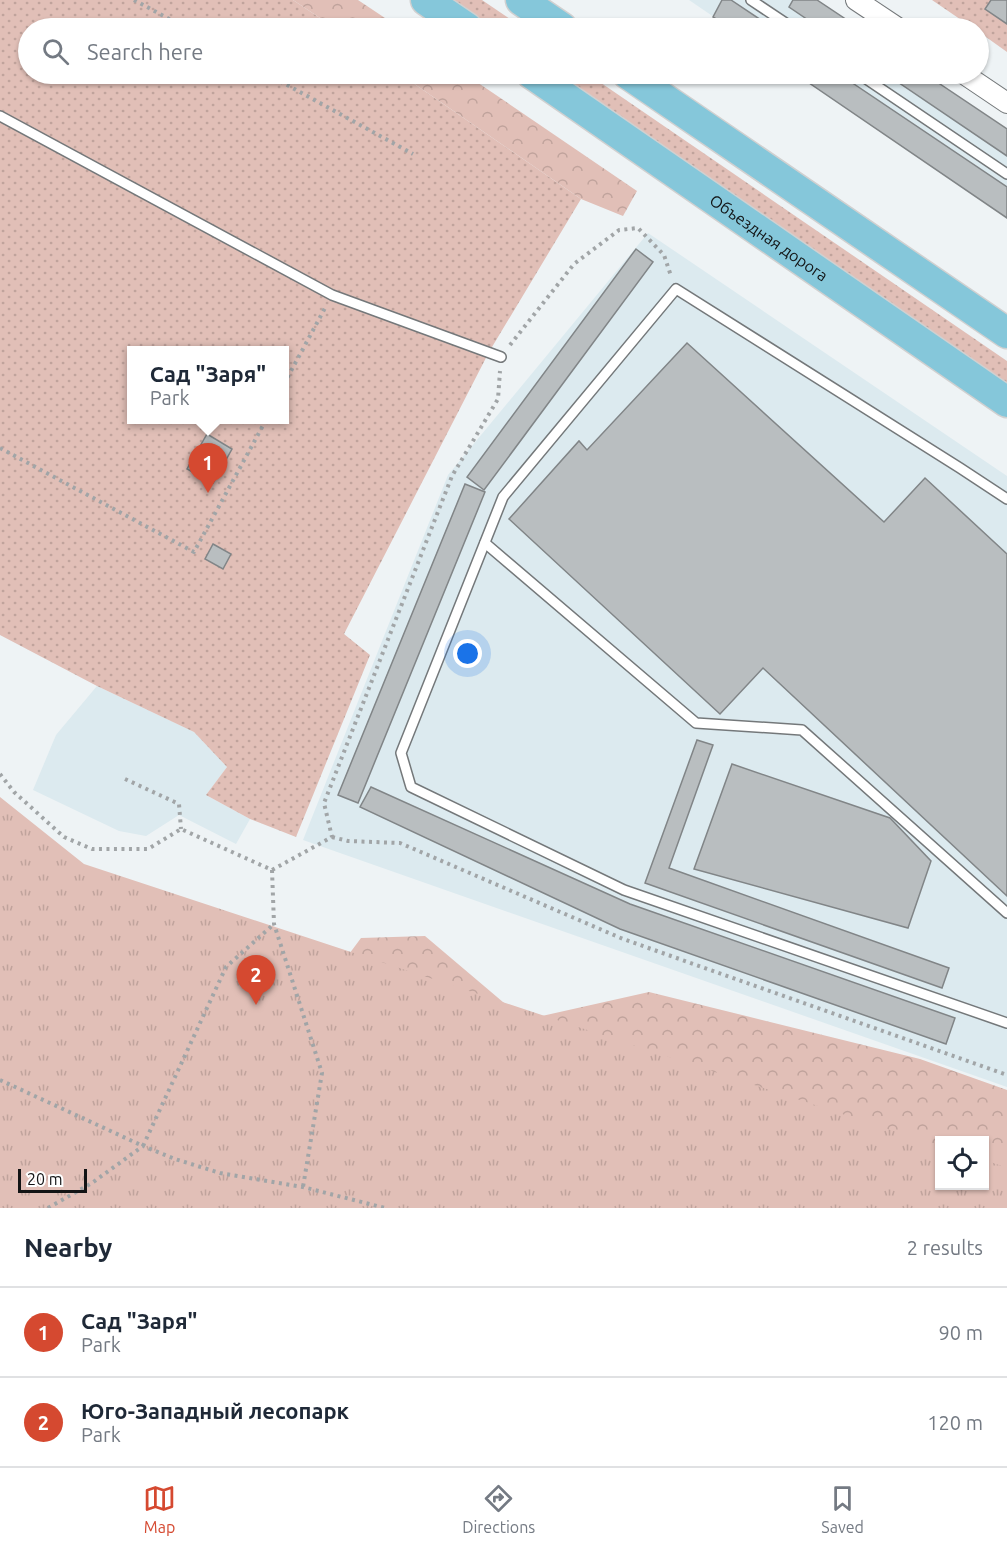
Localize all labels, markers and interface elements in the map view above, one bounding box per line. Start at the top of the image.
search box [18,18,989,84]
icon: search [39,35,72,68]
text: Search here [87,39,203,64]
street label: Объездная дорога [707,191,831,285]
popup [127,346,289,424]
text: Сад "Заря" [150,361,266,386]
text: Park [150,386,190,409]
pin: 1 [188,444,228,493]
your location [453,639,482,668]
pin: 2 [236,956,276,1005]
map controls [935,1136,989,1190]
button: locate [935,1136,989,1190]
scale bar [18,1166,87,1194]
text: 20 m [27,1170,63,1188]
text: Nearby [24,1233,112,1262]
text: 2 results [907,1236,983,1259]
text: Сад "Заря" [81,1308,197,1333]
text: 1 [38,1321,49,1344]
text: 90 m [939,1321,983,1344]
text: Park [81,1333,121,1356]
text: Юго-Западный лесопарк [81,1398,349,1423]
text: 2 [38,1411,49,1434]
text: 120 m [927,1411,983,1434]
text: Park [81,1423,121,1446]
tab: Map [143,1482,176,1536]
tab: Directions [462,1482,535,1536]
tab: Saved [821,1482,864,1536]

